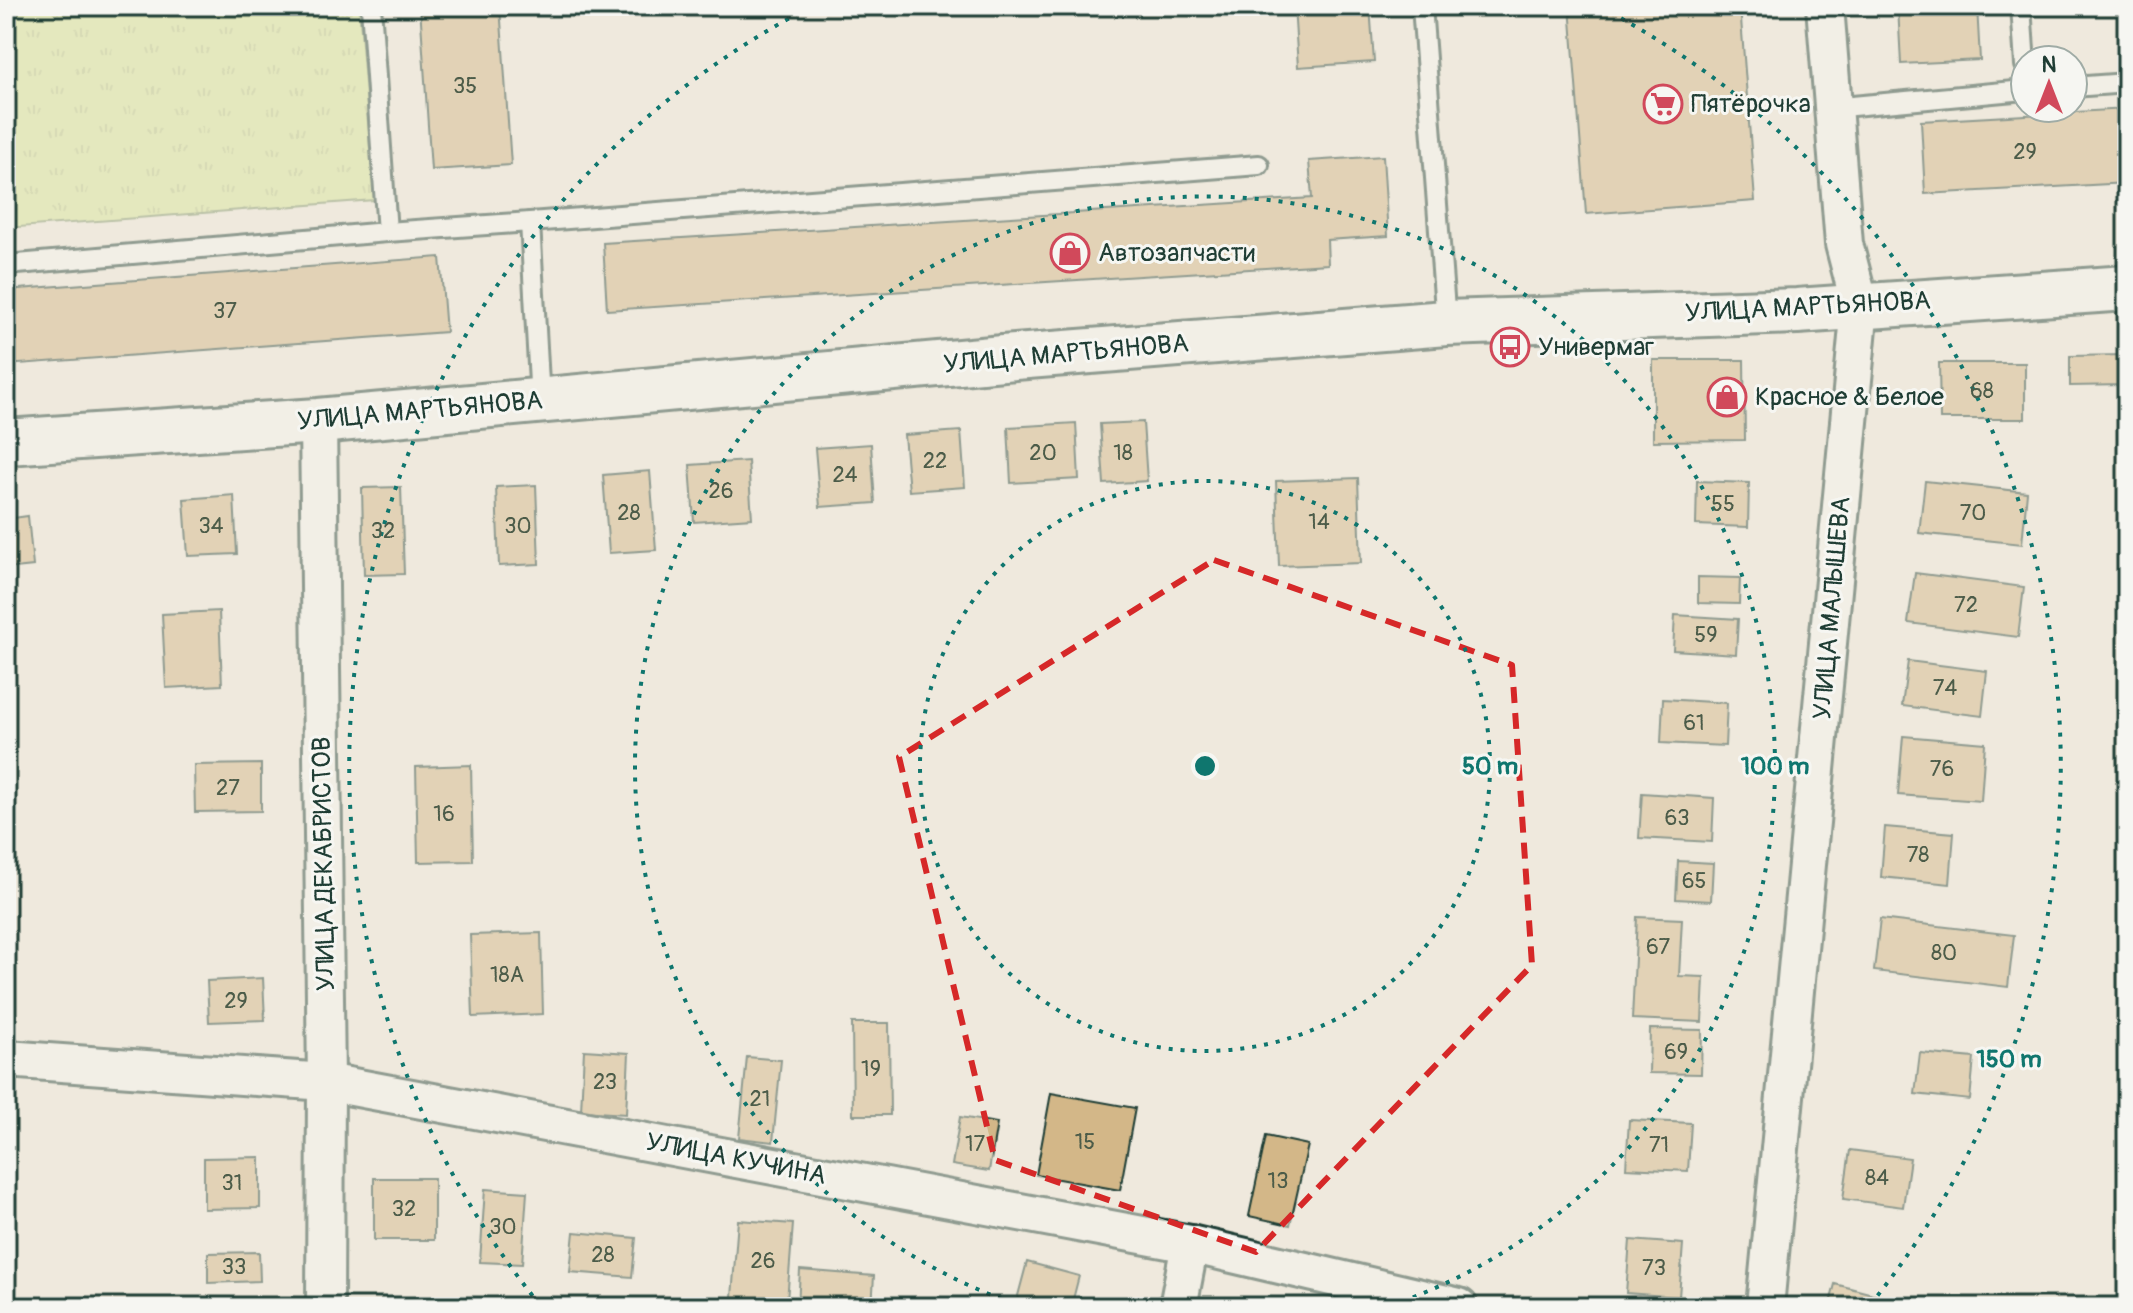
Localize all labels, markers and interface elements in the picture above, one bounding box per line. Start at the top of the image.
north arrow [2009,44,2089,124]
text: N [2042,51,2057,79]
house number: 35 [453,72,477,100]
supermarket icon: Пятёрочка [1642,83,1684,125]
place label: Пятёрочка [1691,88,1811,120]
house number: 29 [2013,138,2037,166]
shop icon: Автозапчасти [1049,232,1091,274]
place label: Автозапчасти [1098,237,1255,269]
street label: УЛИЦА МАРТЬЯНОВА [1684,285,1932,329]
house number: 37 [213,297,237,325]
bus stop icon: Универмаг [1489,326,1531,368]
street label: УЛИЦА МАРТЬЯНОВА [942,327,1190,381]
place label: Универмаг [1538,331,1654,363]
shop icon: Красное & Белое [1706,376,1748,418]
house number: 68 [1970,377,1994,405]
place label: Красное & Белое [1755,381,1944,413]
street label: УЛИЦА МАРТЬЯНОВА [296,384,544,438]
house number: 20 [1029,439,1057,467]
house number: 18 [1113,439,1133,467]
house number: 22 [923,447,947,475]
house number: 24 [832,461,858,489]
house number: 26 [708,477,734,505]
house number: 55 [1711,490,1735,518]
street label: УЛИЦА МАЛЫШЕВА [1806,495,1858,721]
house number: 28 [617,499,641,527]
house number: 70 [1960,499,1986,527]
house number: 14 [1308,508,1330,536]
house number: 34 [198,512,224,540]
house number: 30 [504,512,532,540]
house number: 32 [371,517,395,545]
house number: 72 [1954,591,1978,619]
house number: 59 [1694,621,1718,649]
house number: 74 [1933,674,1957,702]
house number: 61 [1683,709,1705,737]
street label: УЛИЦА ДЕКАБРИСТОВ [306,736,342,992]
centre of rings [1191,752,1219,780]
text: 50 m [1462,752,1518,781]
text: 100 m [1741,752,1809,781]
house number: 76 [1930,755,1954,783]
house number: 27 [216,774,240,802]
house number: 16 [433,800,455,828]
house number: 63 [1664,804,1690,832]
house number: 78 [1907,841,1929,869]
house number: 65 [1682,867,1706,895]
house number: 67 [1646,933,1670,961]
house number: 80 [1931,939,1957,967]
house number: 18А [490,961,524,989]
house number: 29 [224,987,248,1015]
house number: 69 [1664,1038,1688,1066]
text: 150 m [1976,1045,2042,1074]
house number: 19 [861,1055,881,1083]
house number: 23 [593,1068,617,1096]
house number: 21 [750,1085,770,1113]
street label: УЛИЦА КУЧИНА [643,1126,829,1192]
house number: 15 [1075,1128,1095,1156]
house number: 17 [965,1130,985,1158]
house number: 71 [1649,1131,1669,1159]
house number: 84 [1865,1164,1889,1192]
house number: 13 [1268,1167,1288,1195]
house number: 31 [222,1169,242,1197]
house number: 32 [392,1195,416,1223]
house number: 30 [489,1213,517,1241]
house number: 28 [591,1241,615,1269]
house number: 26 [750,1247,776,1275]
house number: 33 [222,1253,246,1281]
house number: 73 [1642,1254,1666,1282]

